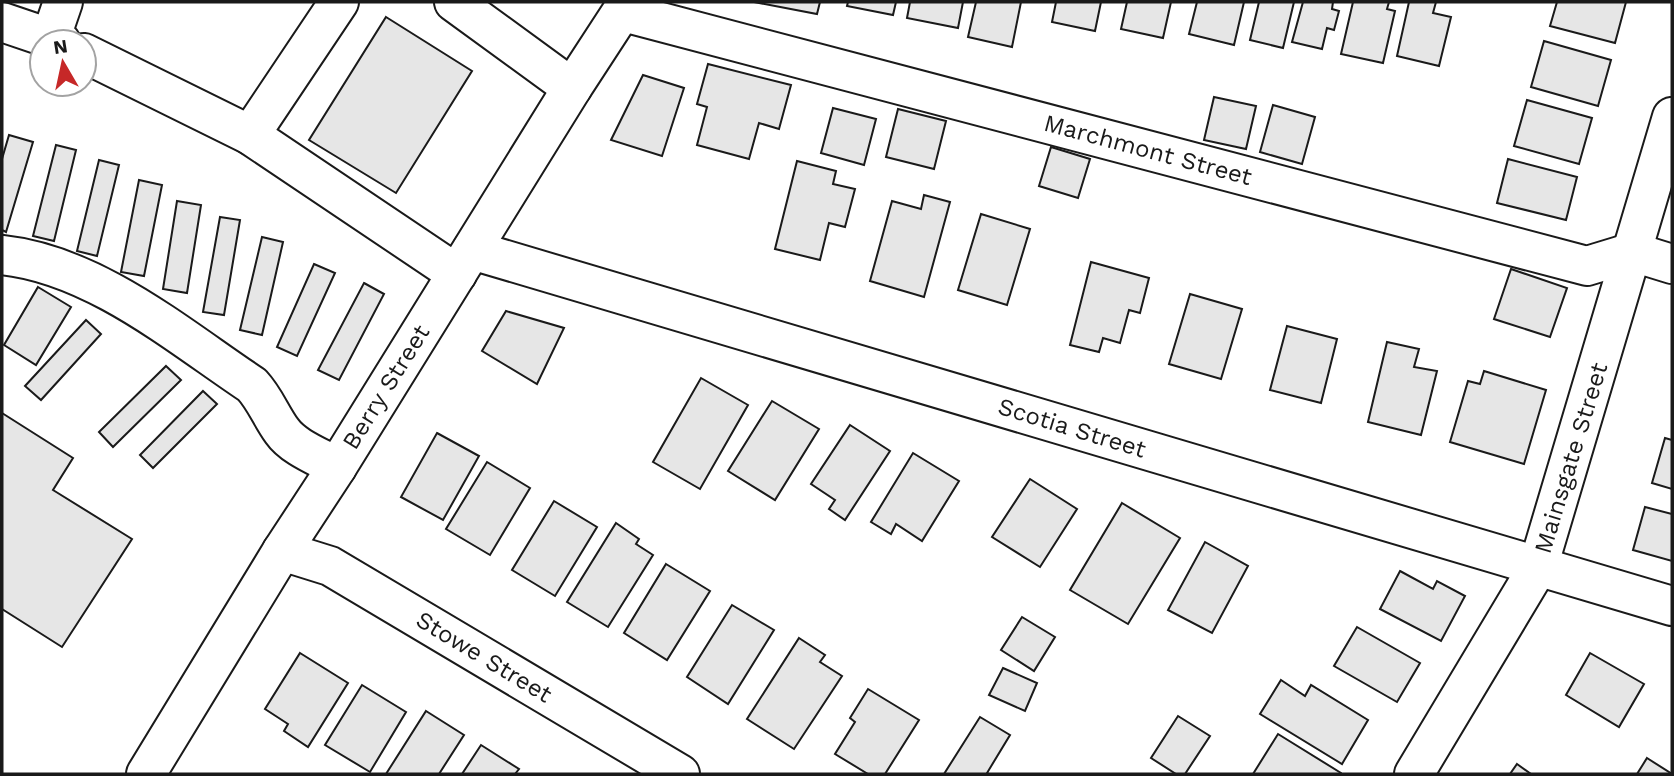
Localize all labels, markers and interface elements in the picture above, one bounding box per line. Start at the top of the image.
north arrow [28,28,98,98]
text: N [52,34,69,59]
street label: Marchmont Street [1041,109,1255,191]
street label: Berry Street [337,320,435,454]
street label: Mainsgate Street [1529,359,1613,557]
street label: Scotia Street [995,392,1149,464]
street label: Stowe Street [411,605,557,709]

